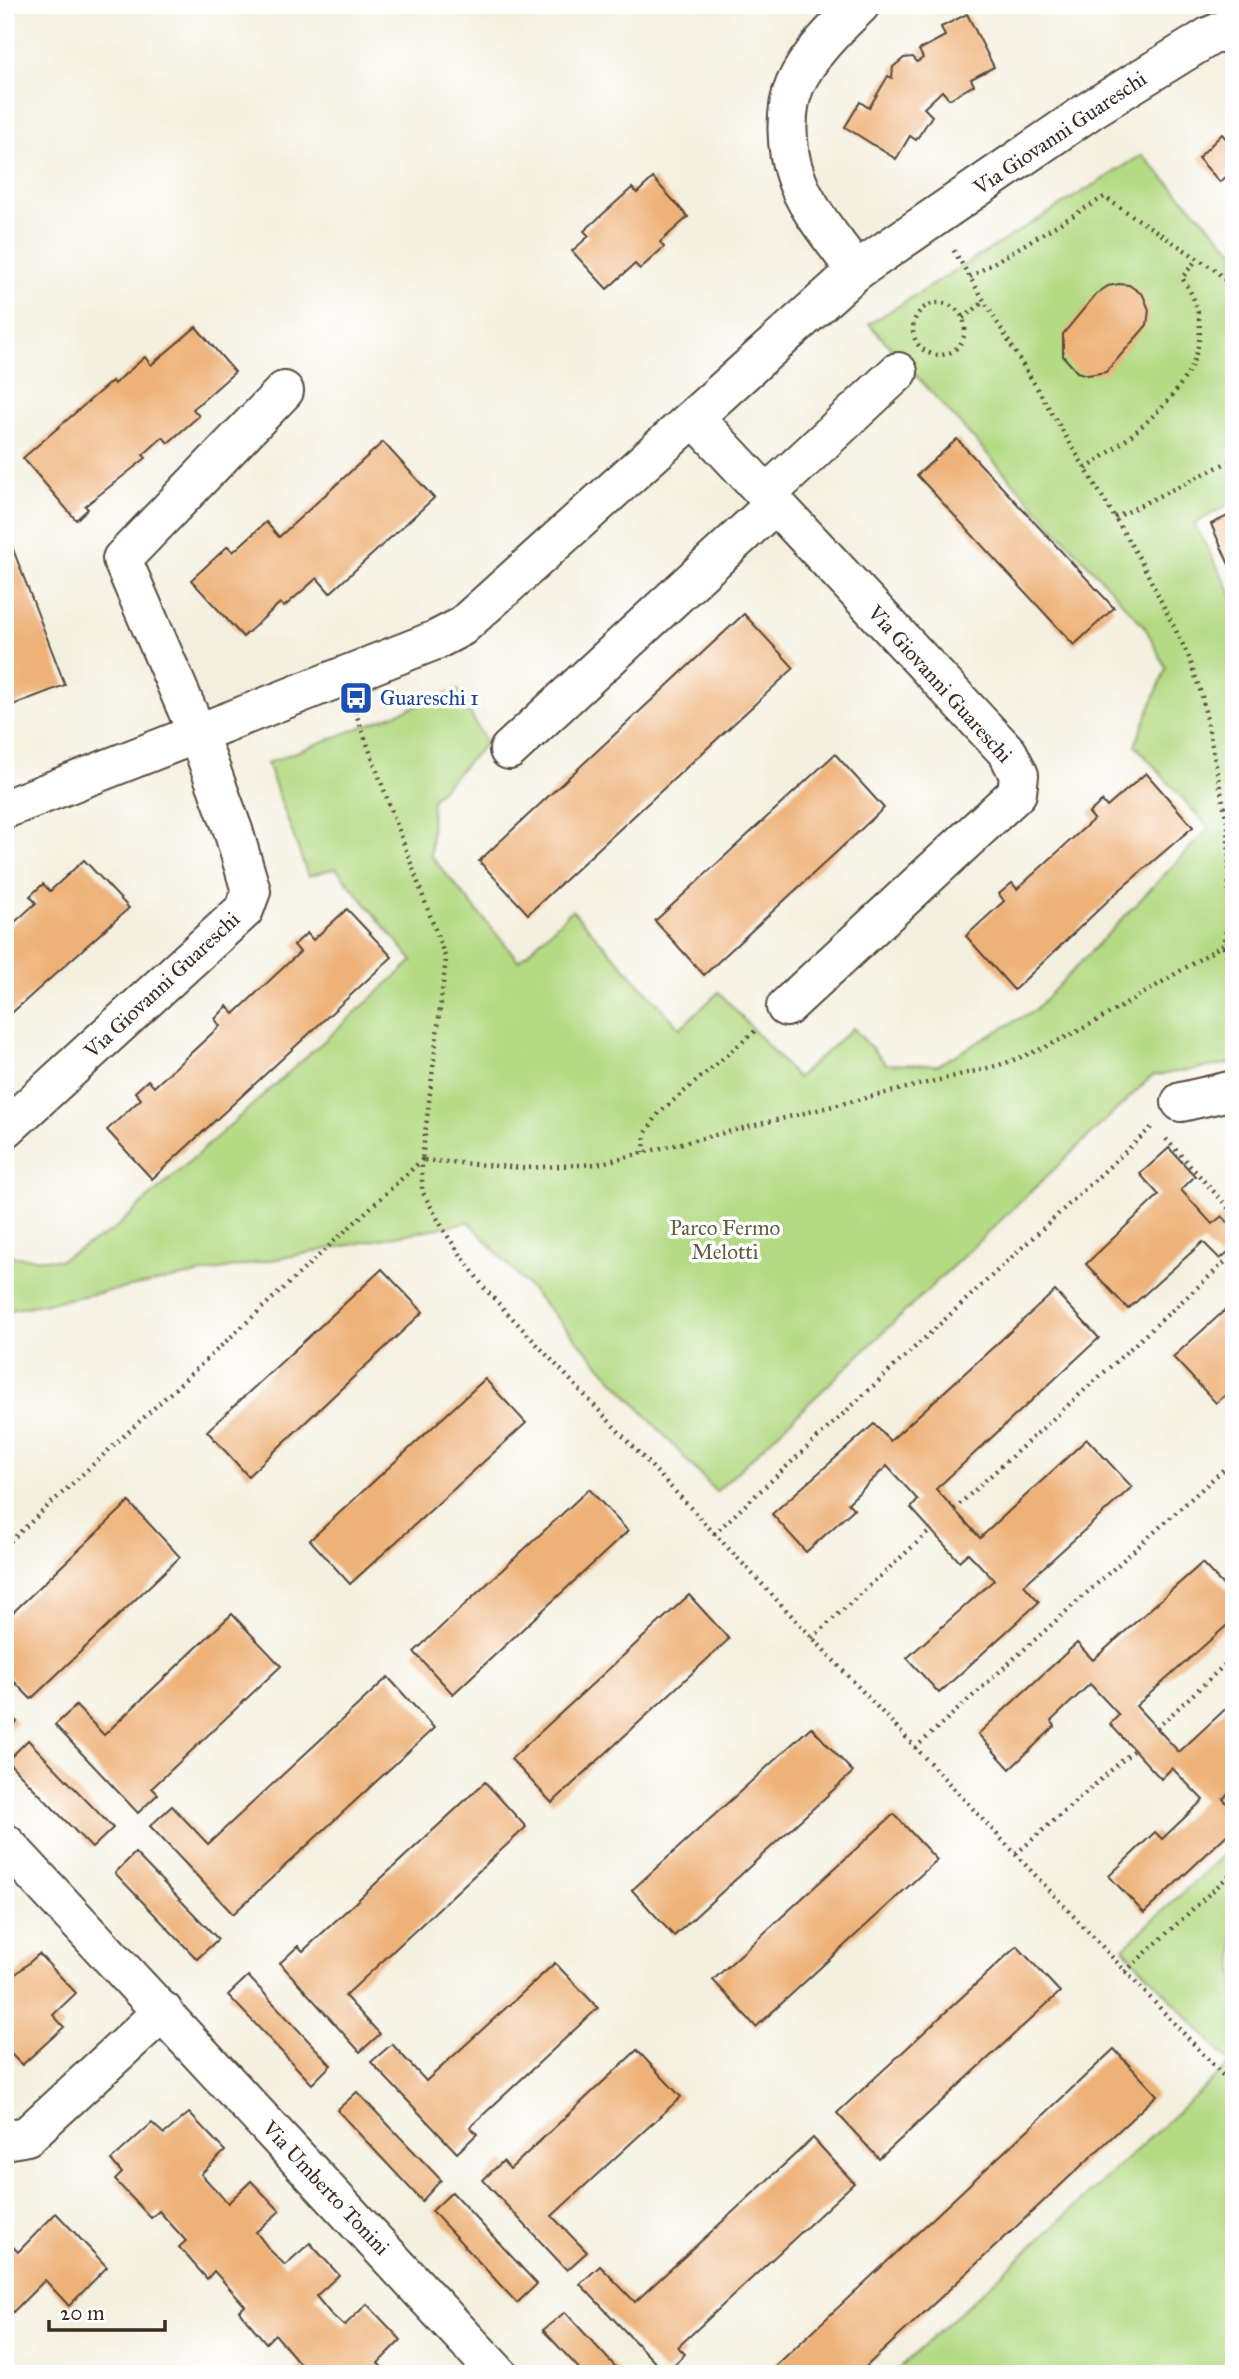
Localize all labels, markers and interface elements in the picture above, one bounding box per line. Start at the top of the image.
street label: Via Giovanni Guareschi [968,65,1152,201]
street label: Via Giovanni Guareschi [862,599,1018,768]
bus stop icon: Guareschi 1 [337,679,375,717]
place label: Guareschi 1 [380,685,479,711]
street label: Via Giovanni Guareschi [78,906,245,1064]
park label: Parco Fermo Melotti [670,1215,781,1265]
street label: Via Umberto Tonini [256,2115,395,2261]
scale bar [49,2288,164,2332]
text: 20 m [60,2300,105,2326]

